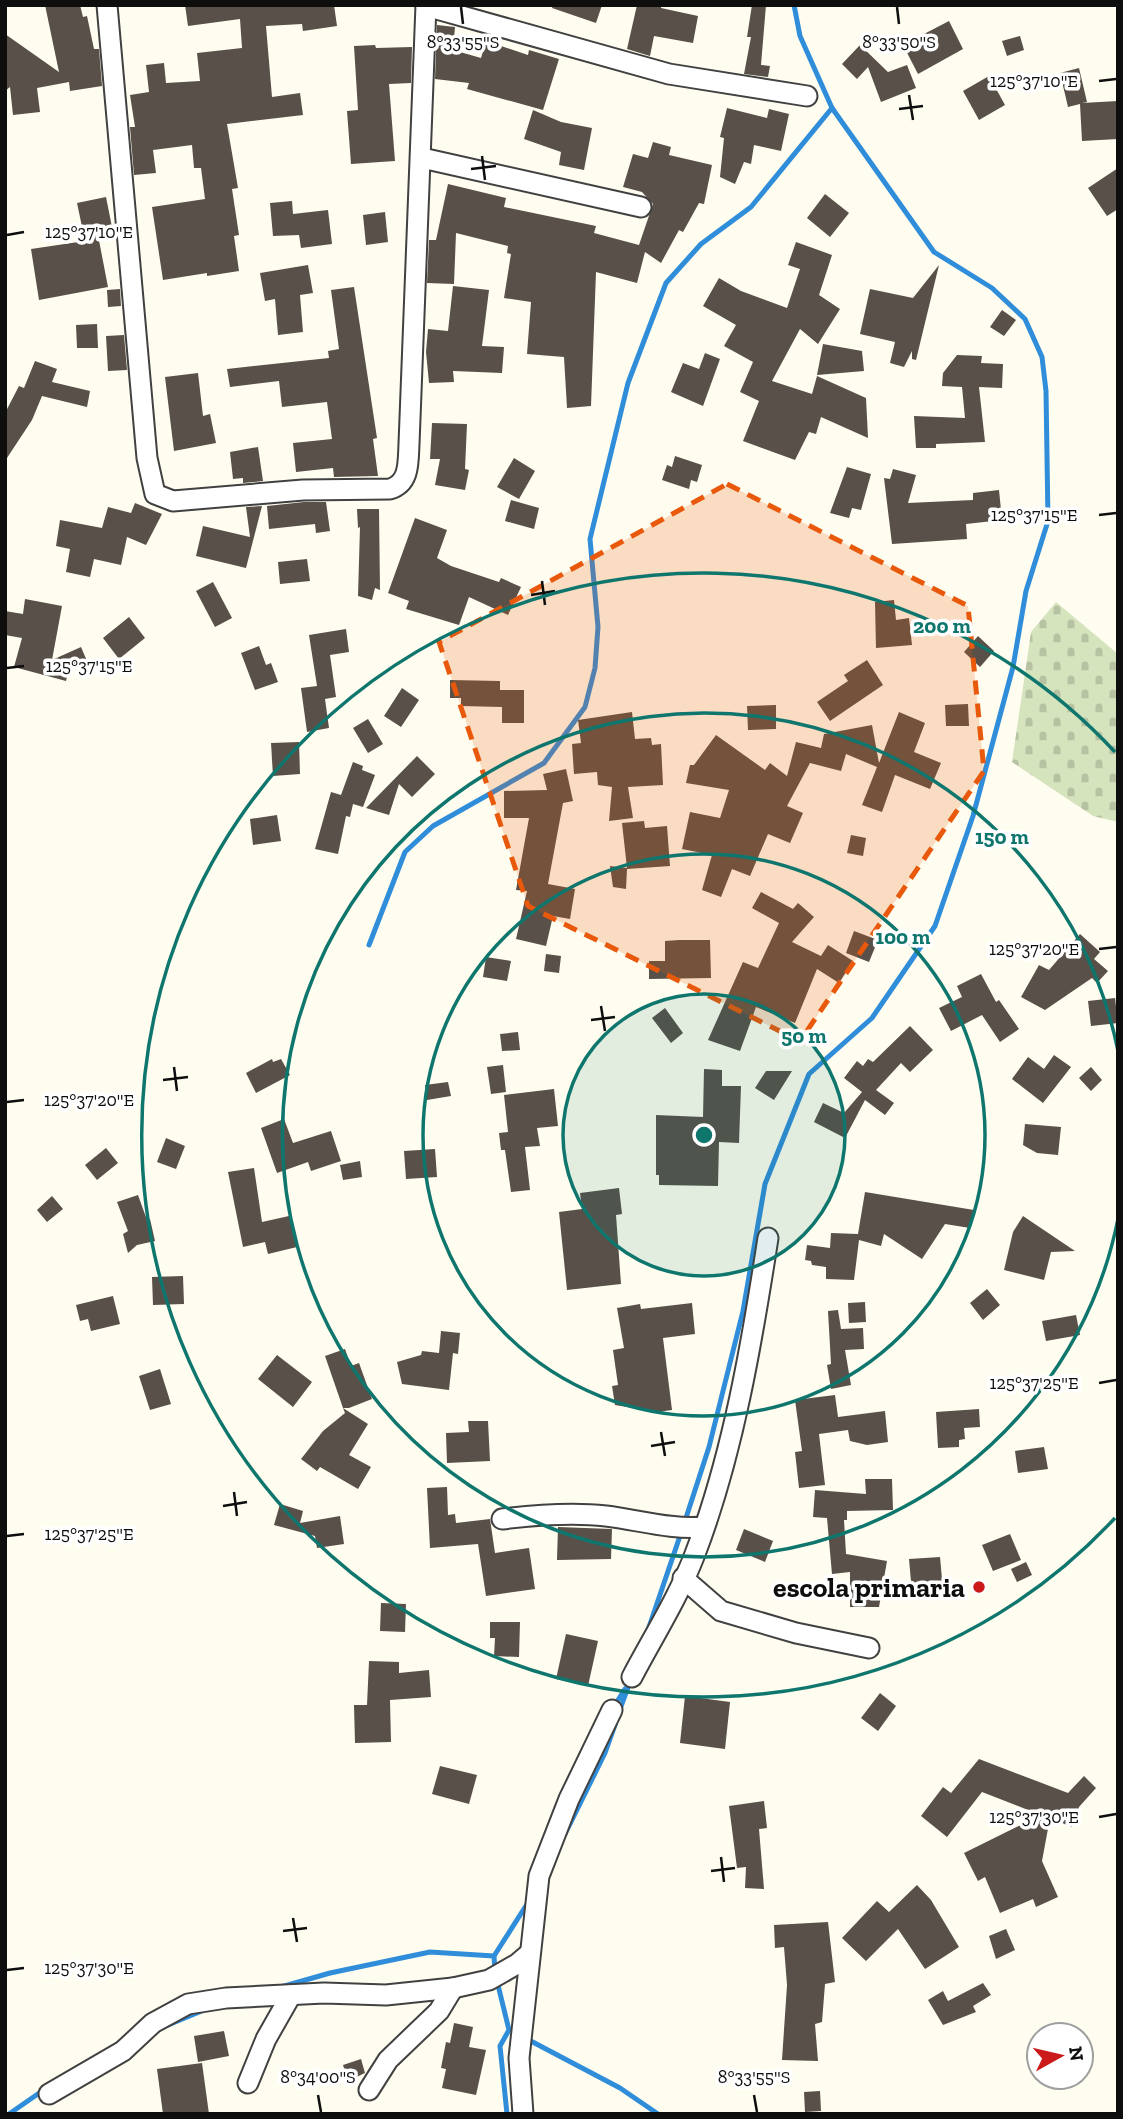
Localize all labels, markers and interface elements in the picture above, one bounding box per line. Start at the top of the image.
text: 8°33'55"S [427,31,499,53]
text: 8°33'50"S [862,31,936,53]
text: 125°37'10"E [990,70,1078,92]
text: 125°37'10"E [45,221,133,243]
text: 125°37'15"E [991,504,1077,526]
text: 200 m [913,613,971,638]
text: 125°37'15"E [46,655,132,677]
text: 150 m [975,824,1030,849]
text: 100 m [876,924,931,949]
text: 125°37'20"E [989,938,1079,960]
text: 50 m [781,1023,827,1048]
text: 125°37'20"E [44,1089,134,1111]
centre of rings [692,1123,716,1147]
text: 125°37'25"E [989,1372,1079,1394]
text: 125°37'25"E [44,1523,134,1545]
place label: escola primaria [773,1571,965,1604]
marker: escola primaria [971,1579,987,1595]
text: 125°37'30"E [989,1806,1079,1828]
text: 125°37'30"E [44,1957,134,1979]
north arrow [1025,2021,1095,2091]
text: N [1064,2045,1089,2062]
text: 8°34'00"S [280,2066,356,2088]
text: 8°33'55"S [718,2066,790,2088]

